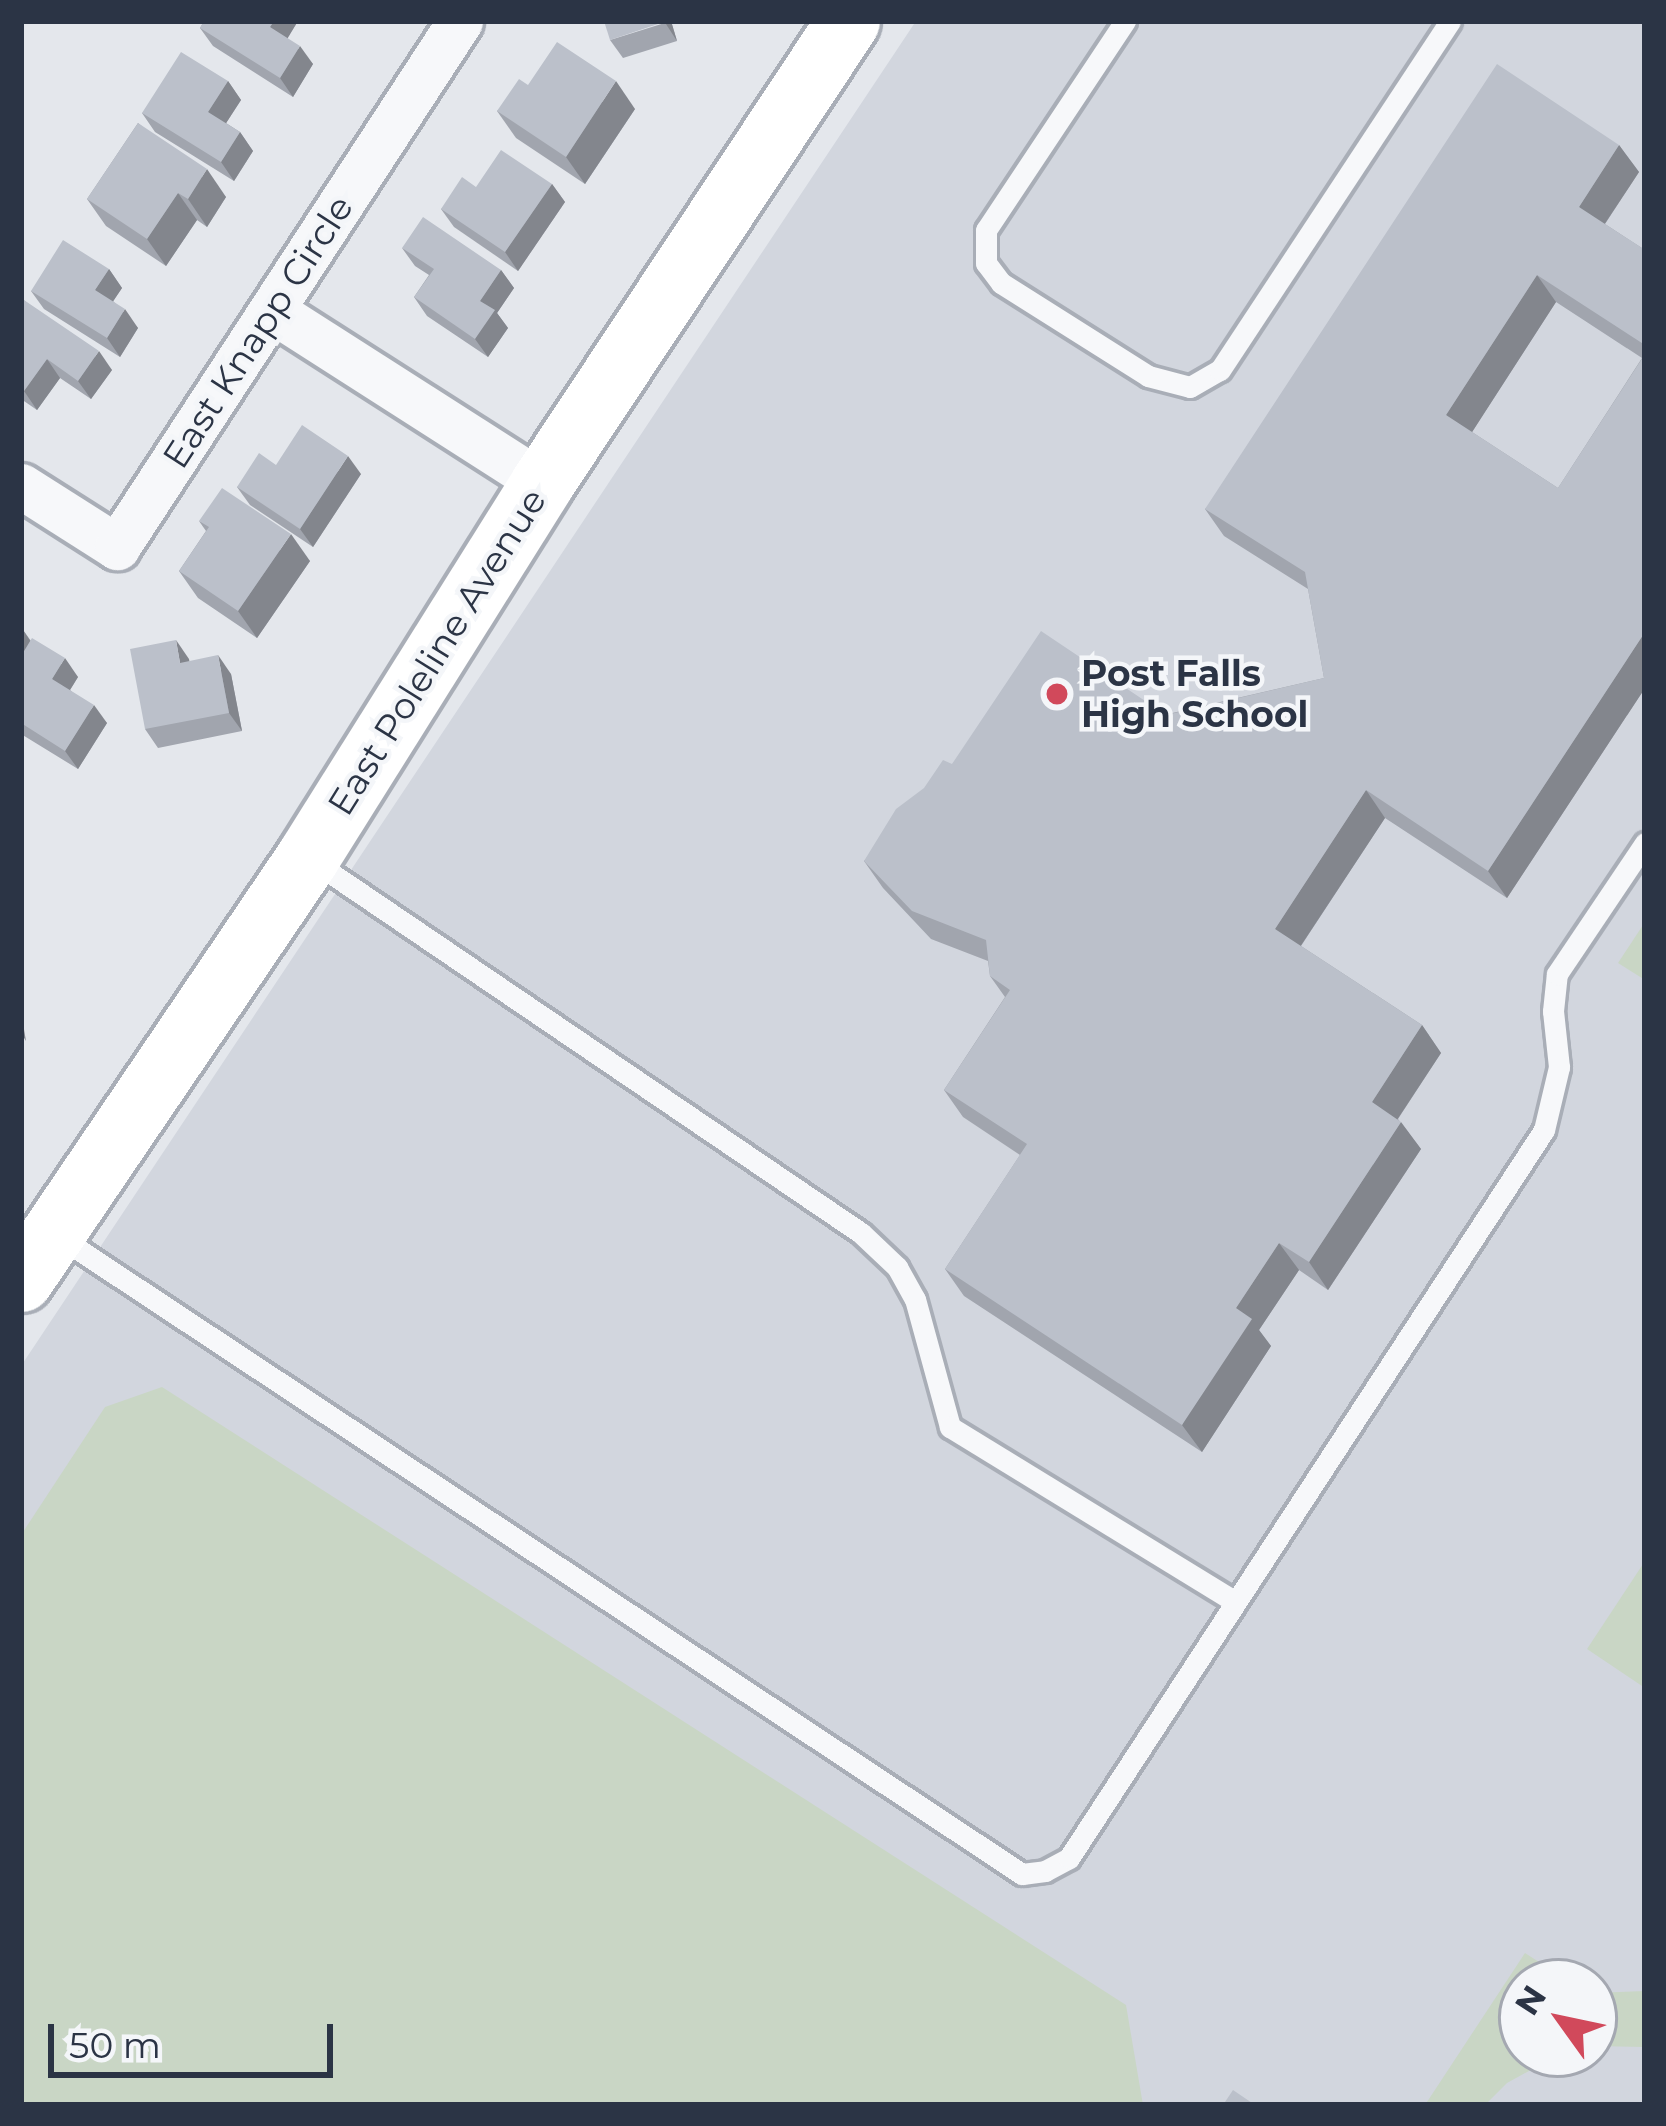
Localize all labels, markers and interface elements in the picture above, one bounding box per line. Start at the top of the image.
street label: East Knapp Circle [154,188,362,476]
street label: East Poleline Avenue [319,481,555,823]
place label: Post Falls High School [1081,651,1308,736]
marker: Post Falls High School [1044,681,1070,707]
north arrow [1498,1958,1618,2078]
text: N [1506,1978,1554,2022]
scale bar [54,2000,339,2074]
text: 50 m [69,2023,161,2067]

